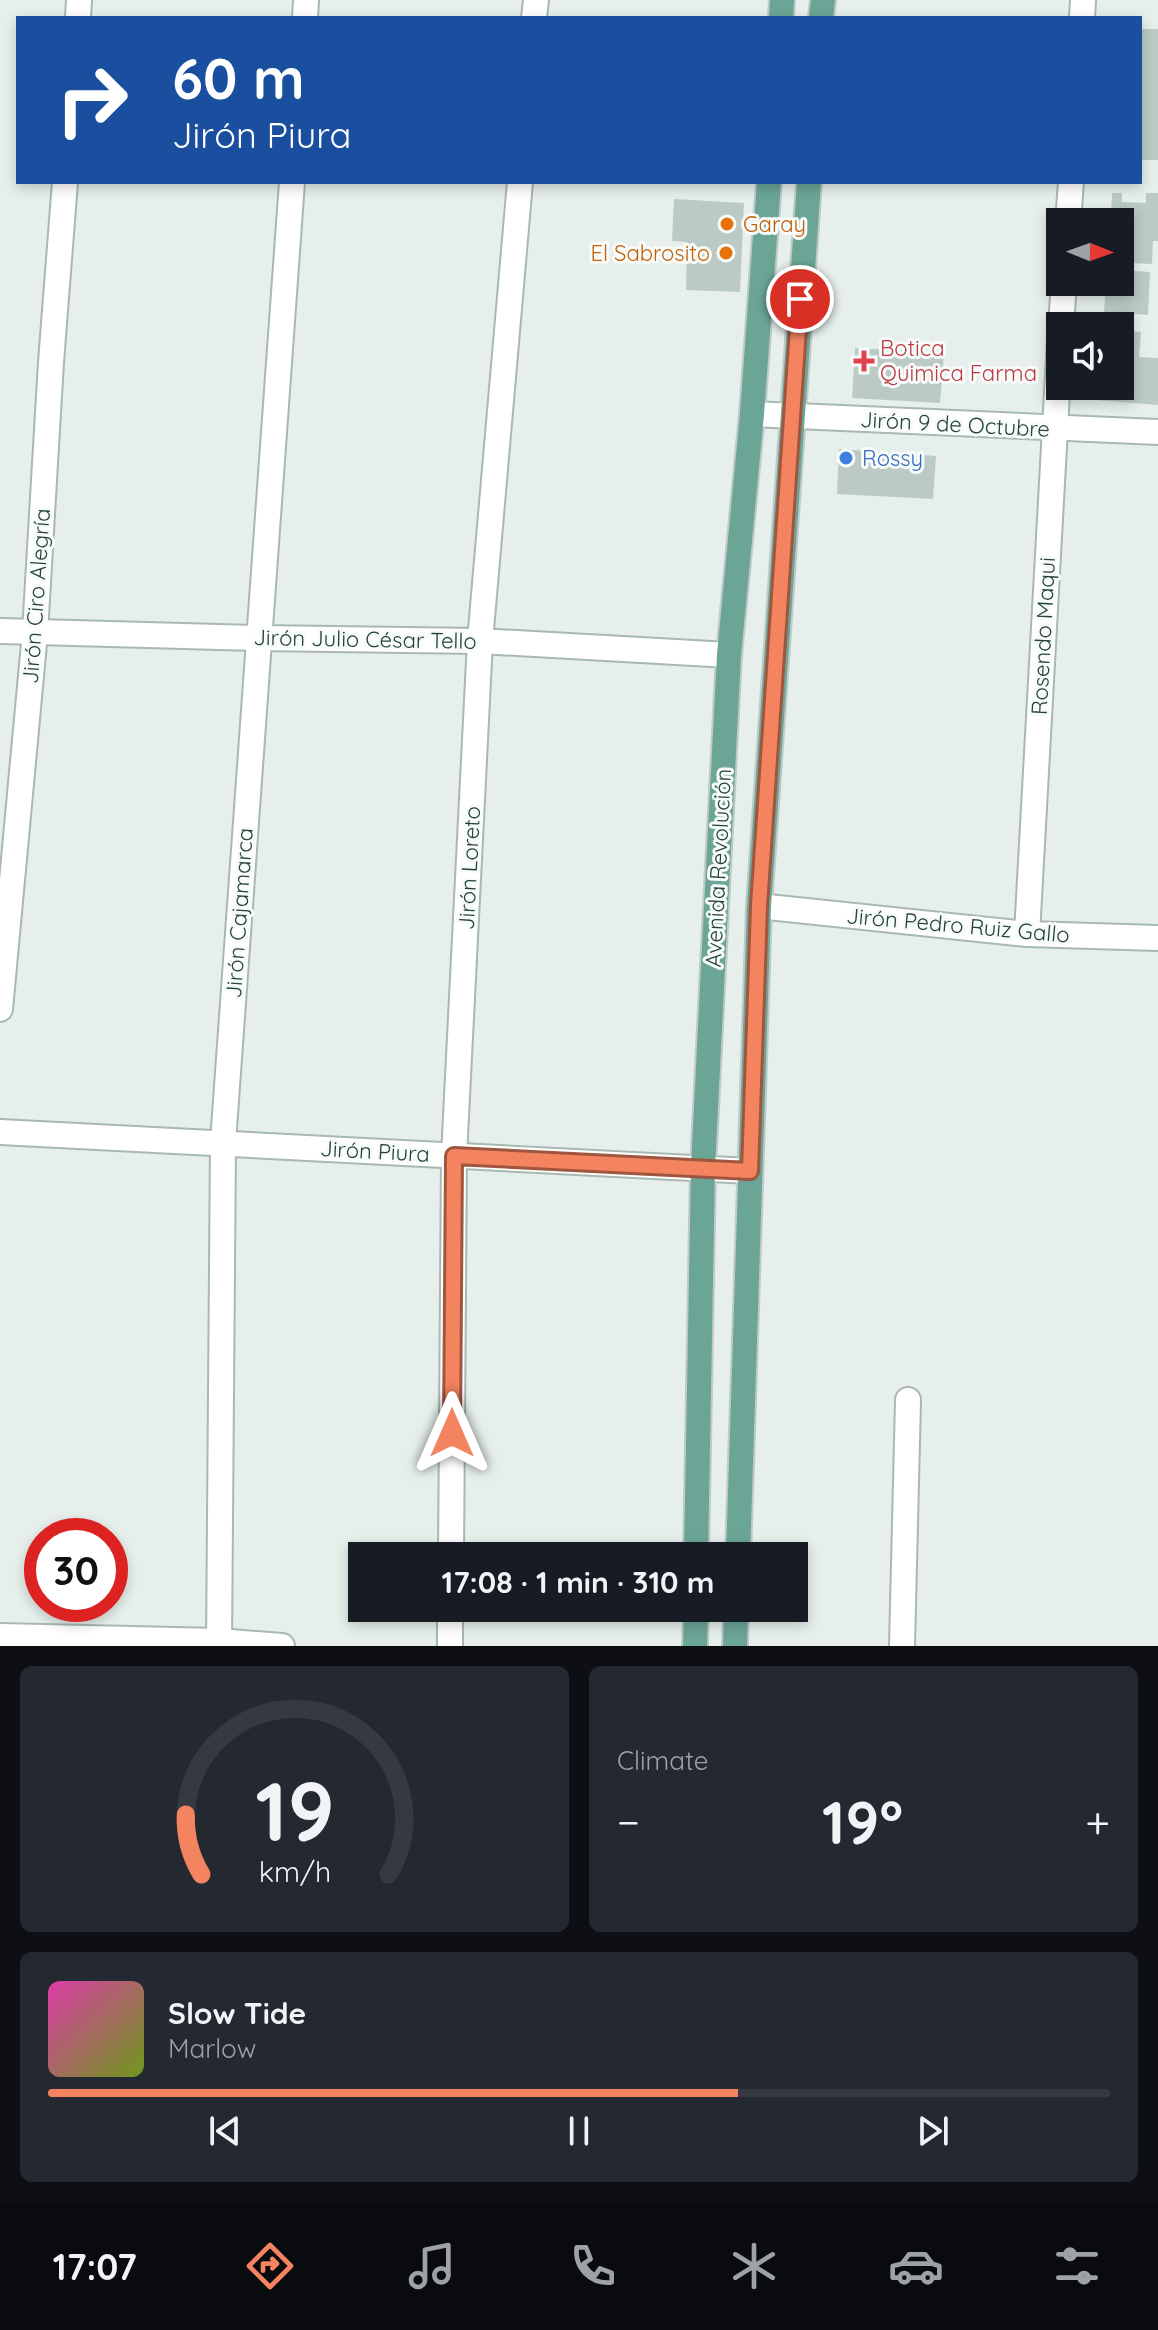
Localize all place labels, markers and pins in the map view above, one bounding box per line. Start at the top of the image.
place label: Garay [743,210,806,238]
marker: Garay [718,215,736,233]
place label: El Sabrosito [590,239,710,267]
marker: El Sabrosito [717,244,735,262]
pin [766,265,834,333]
place label: Botica Quimica Farma [880,334,1037,387]
marker: Botica Quimica Farma [855,352,873,370]
place label: Rossy [862,444,923,472]
marker: Rossy [837,449,855,467]

